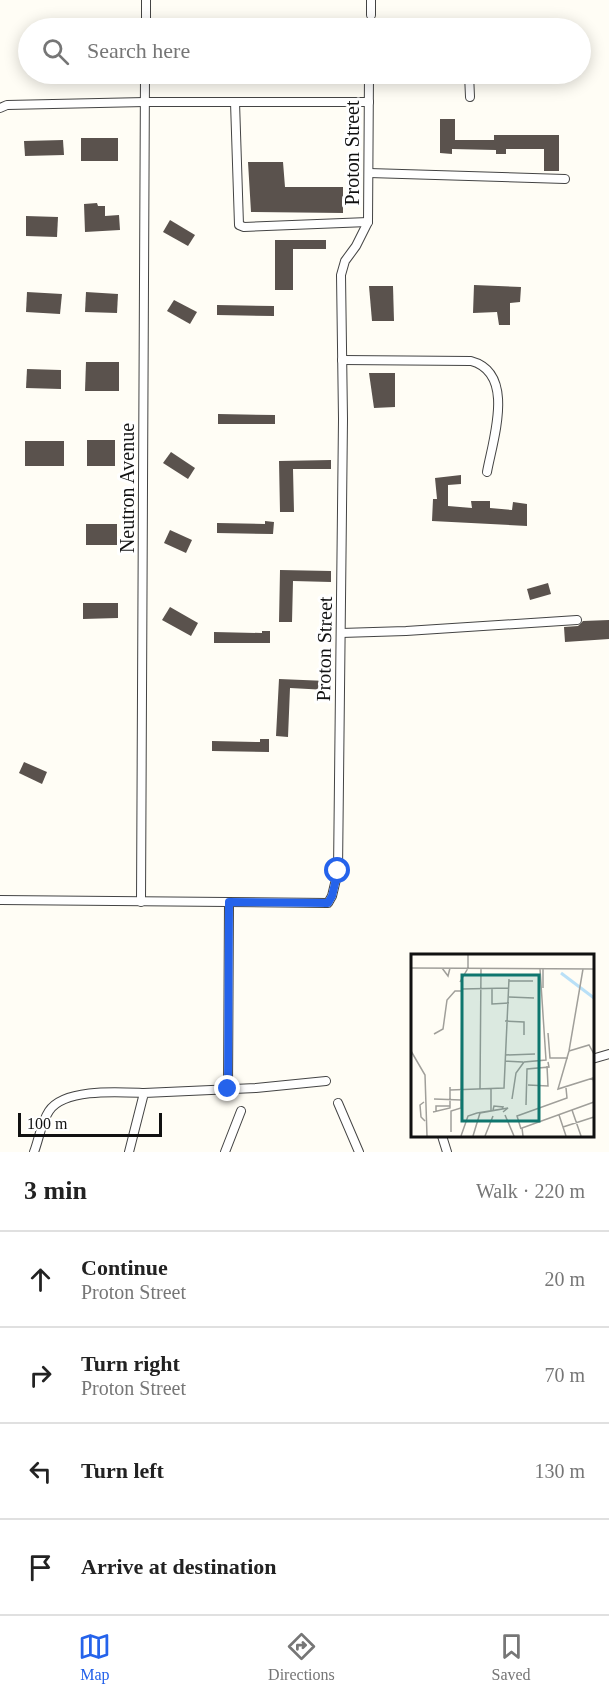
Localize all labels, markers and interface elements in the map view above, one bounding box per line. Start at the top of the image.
search box [18,18,591,84]
icon: search [39,35,72,68]
text: Search here [87,38,190,63]
street label: Proton Street [341,100,363,206]
street label: Neutron Avenue [116,423,138,553]
street label: Proton Street [312,596,336,702]
route start [324,857,350,883]
inset map [411,954,594,1137]
route end [214,1075,240,1101]
scale bar [18,1110,162,1138]
text: 100 m [27,1115,67,1132]
text: 3 min [24,1176,87,1205]
text: Walk · 220 m [476,1180,585,1202]
text: Continue [81,1255,168,1280]
icon: ahead [24,1263,57,1296]
text: 20 m [544,1268,585,1290]
text: Proton Street [81,1281,186,1303]
text: Turn right [81,1351,180,1376]
icon: right [24,1359,57,1392]
text: 70 m [544,1364,585,1386]
text: Proton Street [81,1377,186,1399]
icon: left [24,1455,57,1488]
text: Turn left [81,1458,164,1483]
text: 130 m [534,1460,585,1482]
icon: arrive [24,1551,57,1584]
text: Arrive at destination [81,1554,277,1579]
tab: Map [78,1630,111,1684]
tab: Directions [268,1630,335,1684]
tab: Saved [491,1630,531,1684]

